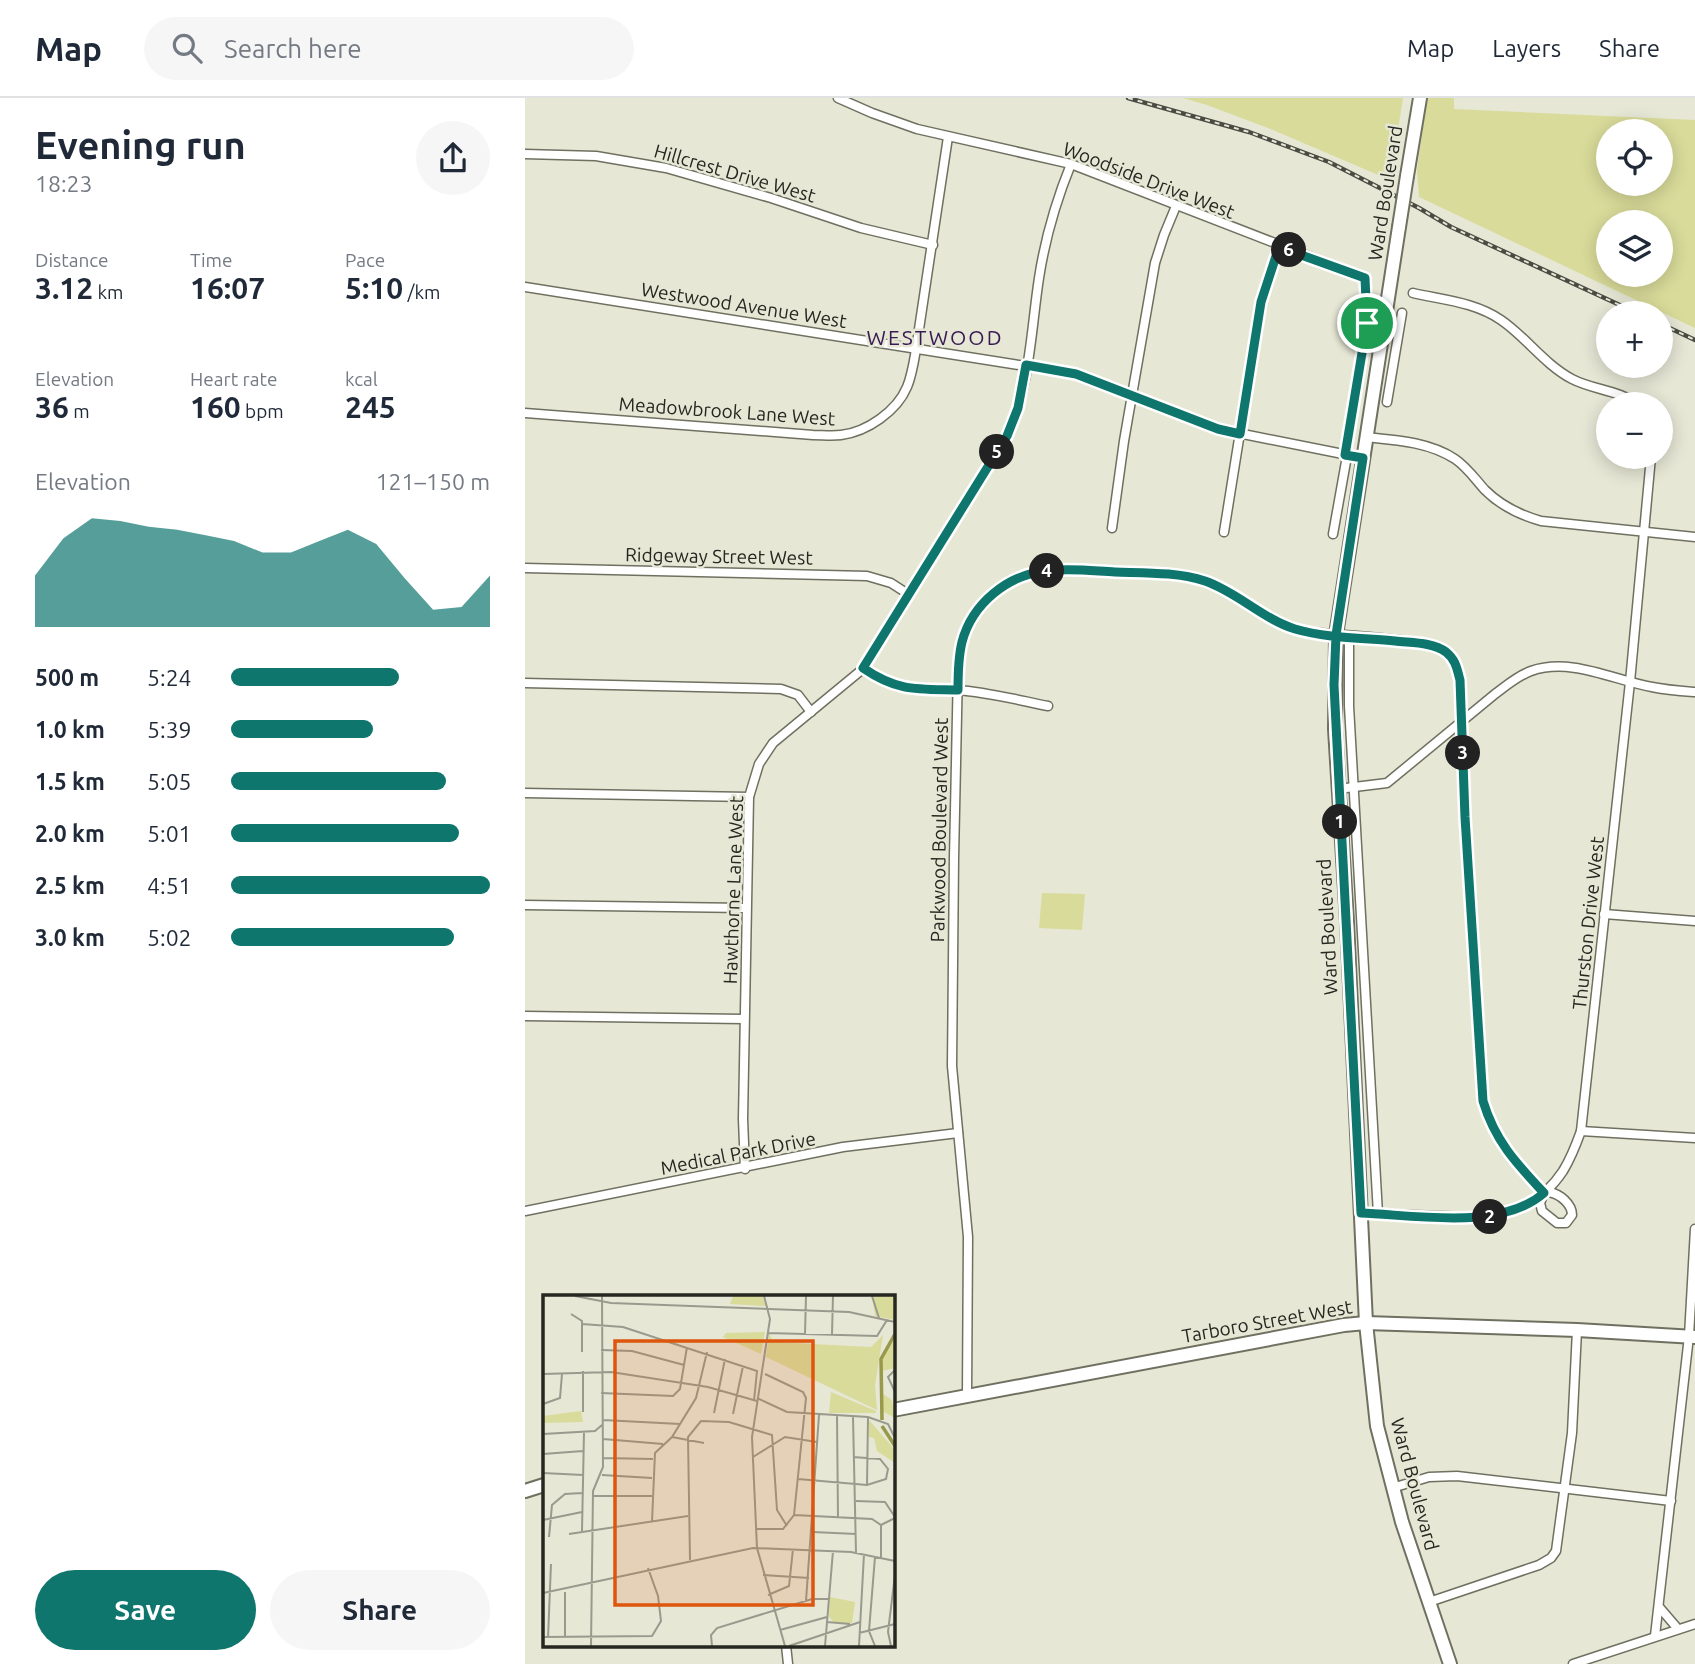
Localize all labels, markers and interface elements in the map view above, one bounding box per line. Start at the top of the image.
search box [144,17,634,80]
icon: search [168,29,206,67]
text: Map [35,30,102,67]
text: Search here [224,34,362,63]
text: Map [1407,35,1454,62]
text: Layers [1492,35,1561,62]
text: Share [1599,35,1660,62]
map controls [1596,119,1673,469]
button: locate [1596,119,1673,196]
button: share [416,121,490,195]
text: Evening run [35,124,246,166]
street label: Ward Boulevard [1363,124,1407,262]
street label: Woodside Drive West [1060,137,1238,223]
street label: Hillcrest Drive West [652,139,819,207]
text: 18:23 [35,171,93,196]
button: layers [1596,210,1673,287]
pin: 6 [1271,232,1307,268]
text: 6 [1283,238,1294,260]
text: Distance [35,249,109,271]
text: Time [190,249,232,271]
text: Pace [345,249,385,271]
text: 3.12 [35,271,93,305]
text: 16:07 [190,271,265,305]
text: 5:10 [345,271,403,305]
street label: Westwood Avenue West [640,278,849,332]
text: km [93,281,123,303]
text: /km [403,281,441,303]
pin [1337,293,1397,353]
button: + [1596,301,1673,378]
icon: arrive [1348,304,1386,342]
district label: WESTWOOD [866,325,1004,349]
text: Elevation [35,368,114,390]
text: Heart rate [190,368,277,390]
text: kcal [345,368,378,390]
text: 36 [35,390,69,424]
text: 160 [190,390,241,424]
text: 245 [345,390,396,424]
street label: Meadowbrook Lane West [618,392,836,430]
button: − [1596,392,1673,469]
text: m [69,400,90,422]
text: bpm [241,400,284,422]
pin: 5 [979,434,1015,470]
text: 5 [991,440,1002,462]
text: Elevation [35,469,131,494]
text: 121–150 m [376,469,490,494]
street label: Ridgeway Street West [625,543,814,569]
pin: 4 [1029,554,1065,588]
text: 4 [1041,559,1052,581]
text: 500 m [35,665,99,690]
text: 5:24 [147,665,192,690]
text: 1.0 km [35,717,105,742]
text: 5:39 [147,717,192,742]
street label: Parkwood Boulevard West [926,717,952,943]
pin: 3 [1445,736,1481,770]
text: 3 [1457,741,1468,763]
text: 1.5 km [35,769,105,794]
text: 5:05 [147,769,192,794]
street label: Hawthorne Lane West [719,795,747,985]
pin: 1 [1323,804,1357,840]
text: 1 [1334,810,1345,832]
text: 2.0 km [35,821,105,846]
text: 5:01 [147,821,192,846]
street label: Thurston Drive West [1568,835,1608,1011]
street label: Ward Boulevard [1312,858,1342,996]
text: 2.5 km [35,873,105,898]
text: 4:51 [147,873,192,898]
text: 3.0 km [35,925,105,950]
text: 5:02 [147,925,192,950]
street label: Medical Park Drive [659,1127,817,1179]
pin: 2 [1473,1200,1507,1234]
text: 2 [1484,1205,1495,1227]
inset map [543,1295,894,1646]
street label: Tarboro Street West [1180,1295,1354,1347]
street label: Ward Boulevard [1387,1415,1443,1553]
button: Save [35,1570,256,1650]
button: Share [270,1570,490,1650]

